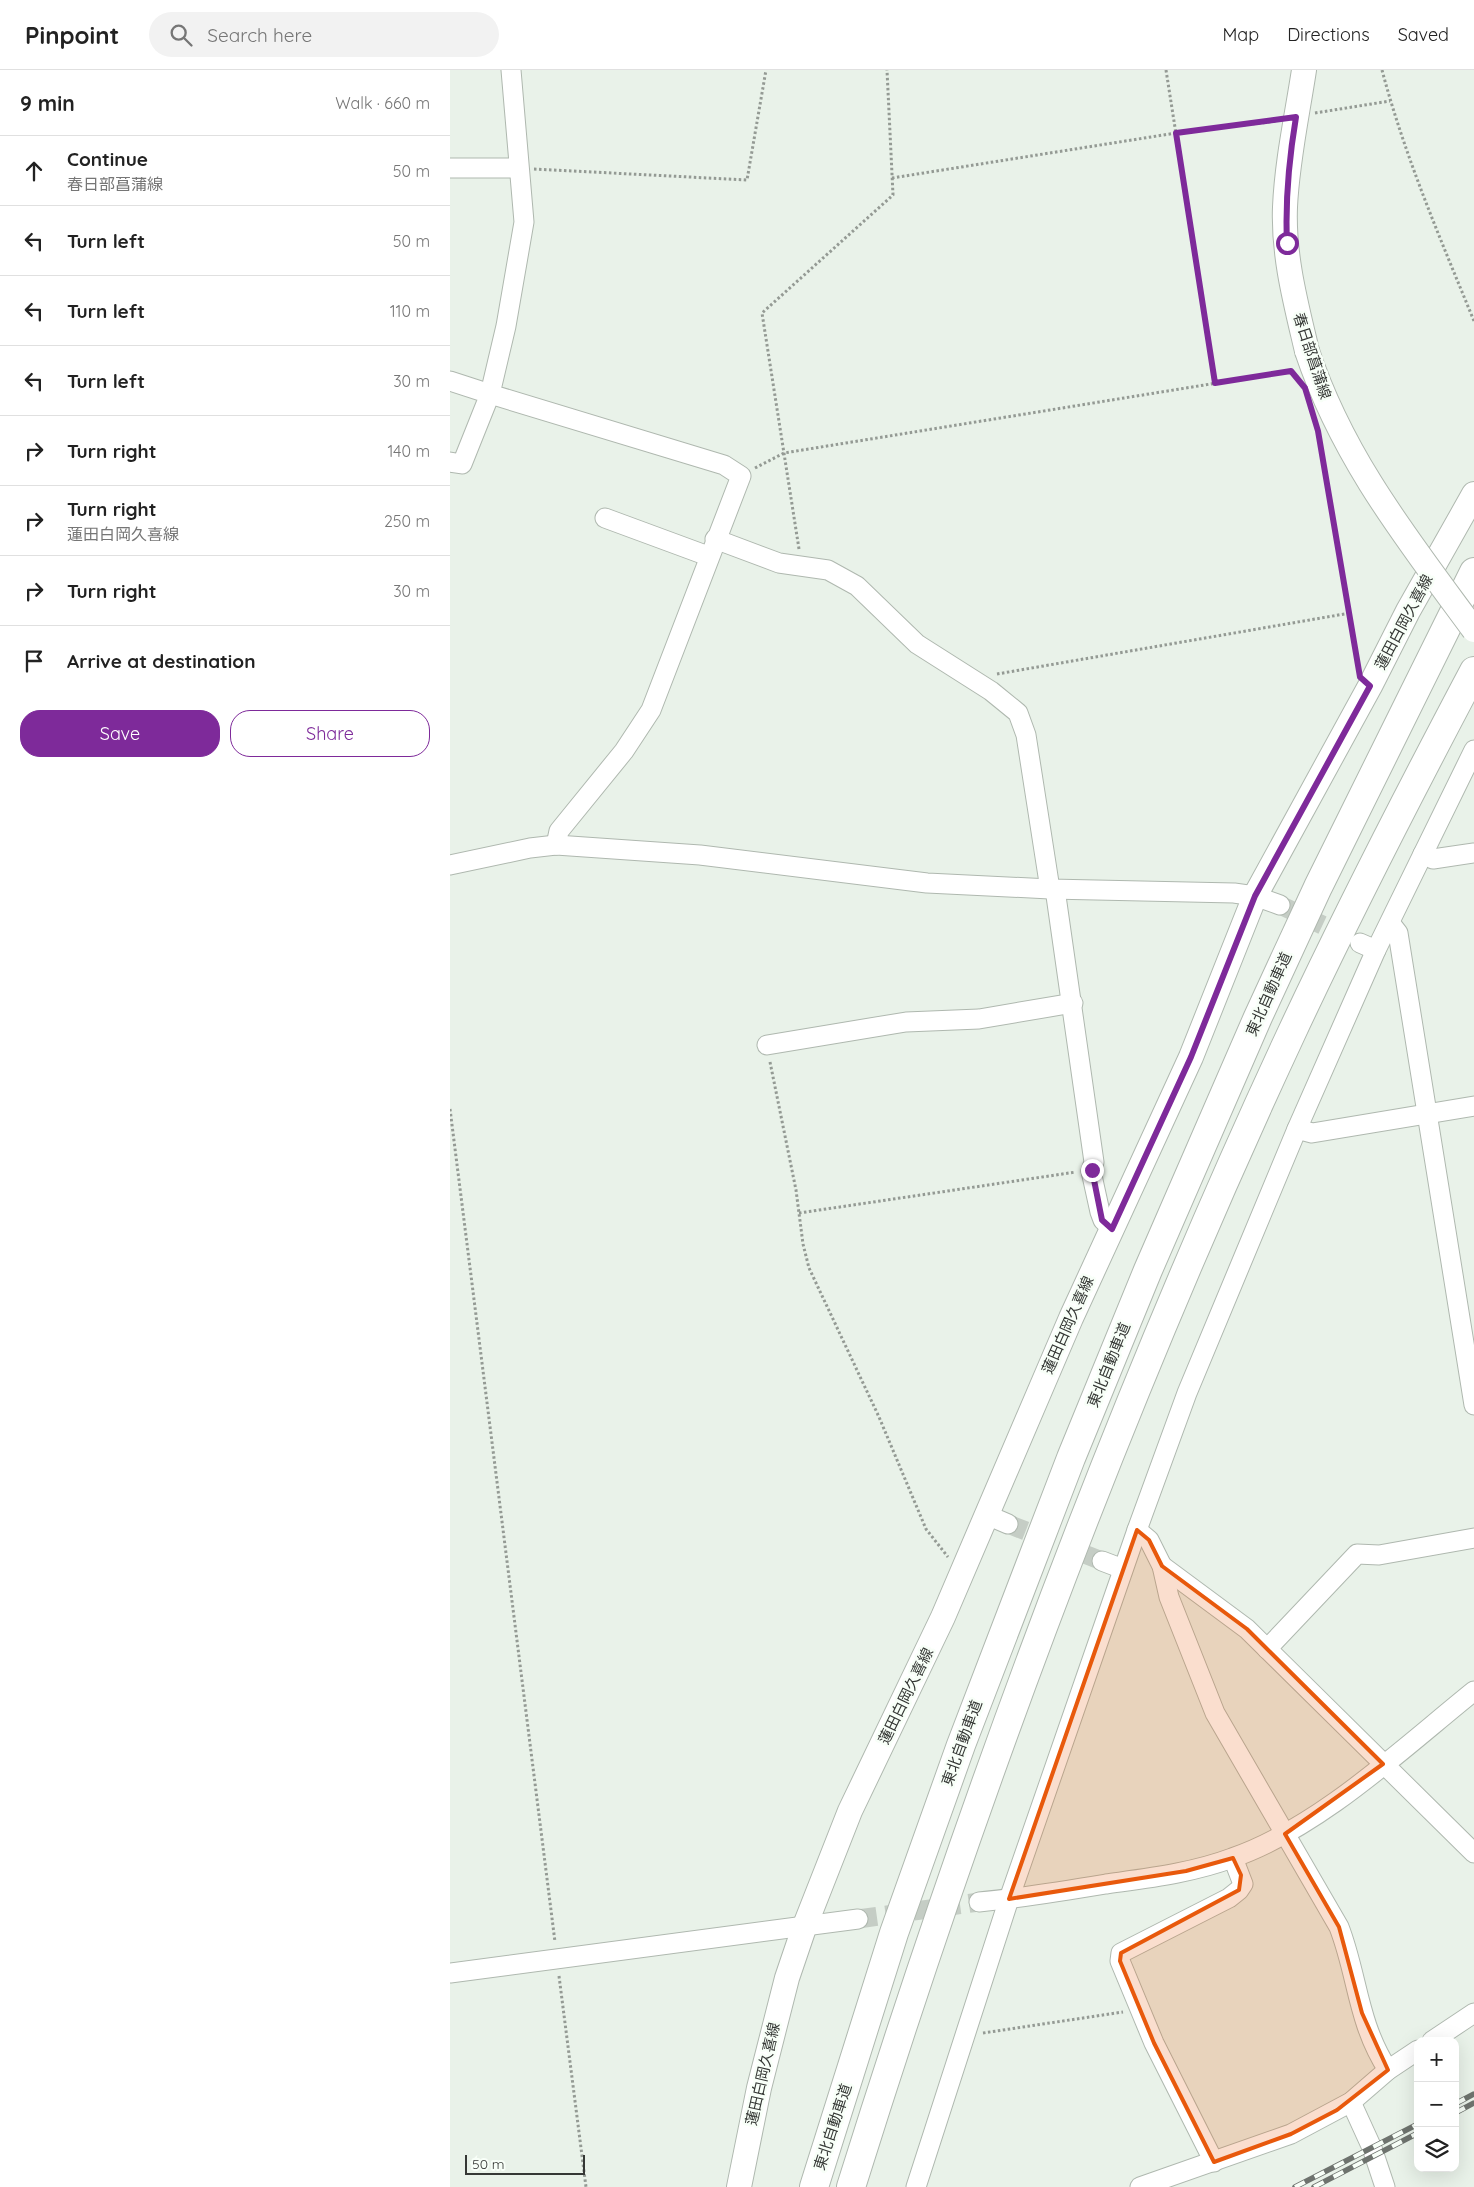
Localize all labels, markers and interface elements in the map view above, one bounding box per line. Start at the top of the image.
search box [149,12,499,57]
text: Pinpoint [25,20,119,50]
icon: search [167,21,195,49]
text: Search here [207,23,312,47]
text: Map [1222,23,1259,46]
text: Directions [1287,23,1370,46]
text: Saved [1398,23,1449,46]
text: 9 min [20,90,75,116]
text: Walk · 660 m [335,93,430,113]
text: Continue [67,147,148,171]
icon: ahead [20,157,48,185]
text: 50 m [393,161,430,181]
text: 春日部菖蒲線 [67,174,163,194]
icon: left [20,227,48,255]
text: Turn left [67,229,145,253]
text: 50 m [393,231,430,251]
route start [1276,232,1299,255]
icon: left [20,297,48,325]
text: Turn left [67,299,145,323]
text: 110 m [390,301,430,321]
street label: 春日部菖蒲線 [1290,310,1335,402]
icon: left [20,367,48,395]
text: Turn left [67,369,145,393]
text: 30 m [393,371,430,391]
icon: right [20,437,48,465]
text: Turn right [67,439,156,463]
text: 140 m [387,441,430,461]
text: Turn right [67,497,156,521]
icon: right [20,507,48,535]
text: 250 m [384,511,430,531]
text: 蓮田白岡久喜線 [67,524,179,544]
street label: 蓮田白岡久喜線 [1371,571,1437,673]
icon: right [20,577,48,605]
text: Turn right [67,579,156,603]
text: 30 m [393,581,430,601]
icon: arrive [20,647,48,675]
text: Arrive at destination [67,649,256,673]
button: Save [20,710,220,757]
button: Share [230,710,430,757]
street label: 東北自動車道 [1242,949,1296,1039]
route end [1081,1159,1104,1182]
street label: 蓮田白岡久喜線 [1038,1273,1098,1377]
street label: 東北自動車道 [1083,1320,1134,1410]
street label: 蓮田白岡久喜線 [874,1644,937,1747]
street label: 東北自動車道 [937,1697,986,1788]
street label: 蓮田白岡久喜線 [741,2021,784,2127]
map controls [1414,2037,1459,2172]
button: + [1414,2037,1459,2082]
street label: 東北自動車道 [810,2081,855,2173]
button: − [1414,2082,1459,2127]
button: layers [1414,2127,1459,2172]
scale bar [465,2152,585,2175]
text: 50 m [472,2155,505,2173]

